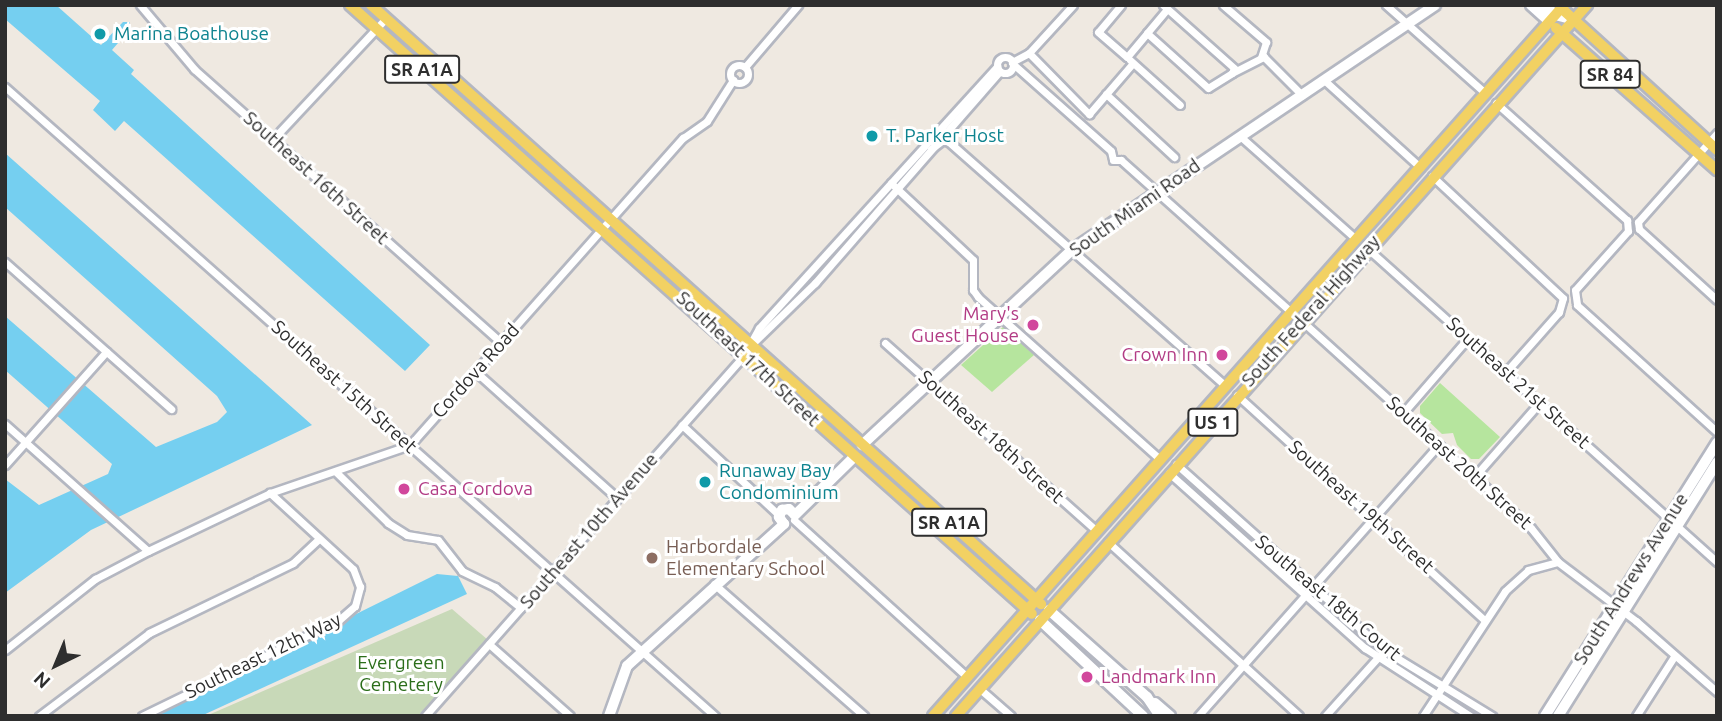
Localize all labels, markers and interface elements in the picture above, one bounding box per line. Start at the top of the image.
place label: Marina Boathouse [114,23,269,45]
marker: Marina Boathouse [92,26,108,42]
road number: SR A1A [384,55,460,84]
road number: SR 84 [1578,60,1642,88]
street label: Southeast 16th Street [239,107,393,249]
place label: T. Parker Host [886,125,1004,147]
marker: T. Parker Host [864,128,880,144]
street label: South Miami Road [1065,154,1205,262]
street label: South Federal Highway [1237,230,1385,392]
street label: Southeast 17th Street [672,287,824,431]
place label: Mary's Guest House [911,303,1019,347]
street label: Southeast 21st Street [1442,313,1594,453]
street label: Southeast 15th Street [267,316,421,458]
marker: Mary's Guest House [1025,317,1041,333]
street label: Cordova Road [428,319,524,423]
place label: Crown Inn [1122,344,1208,366]
marker: Crown Inn [1214,347,1230,363]
street label: Southeast 18th Street [914,366,1068,508]
street label: Southeast 20th Street [1382,392,1536,534]
road number: US 1 [1187,408,1239,436]
street label: Southeast 19th Street [1284,436,1438,578]
street label: Southeast 10th Avenue [515,449,663,613]
place label: Runaway Bay Condominium [719,460,839,504]
marker: Runaway Bay Condominium [697,474,713,490]
place label: Casa Cordova [418,478,533,500]
marker: Casa Cordova [396,481,412,497]
street label: South Andrews Avenue [1569,489,1693,669]
road number: SR A1A [911,508,988,536]
street label: Southeast 18th Court [1251,530,1405,666]
place label: Harbordale Elementary School [666,536,825,580]
marker: Harbordale Elementary School [644,550,660,566]
street label: Southeast 12th Way [181,608,345,704]
north arrow [21,630,91,700]
park label: Evergreen Cemetery [357,652,445,696]
place label: Landmark Inn [1101,666,1216,688]
text: N [29,667,54,693]
marker: Landmark Inn [1079,669,1095,685]

